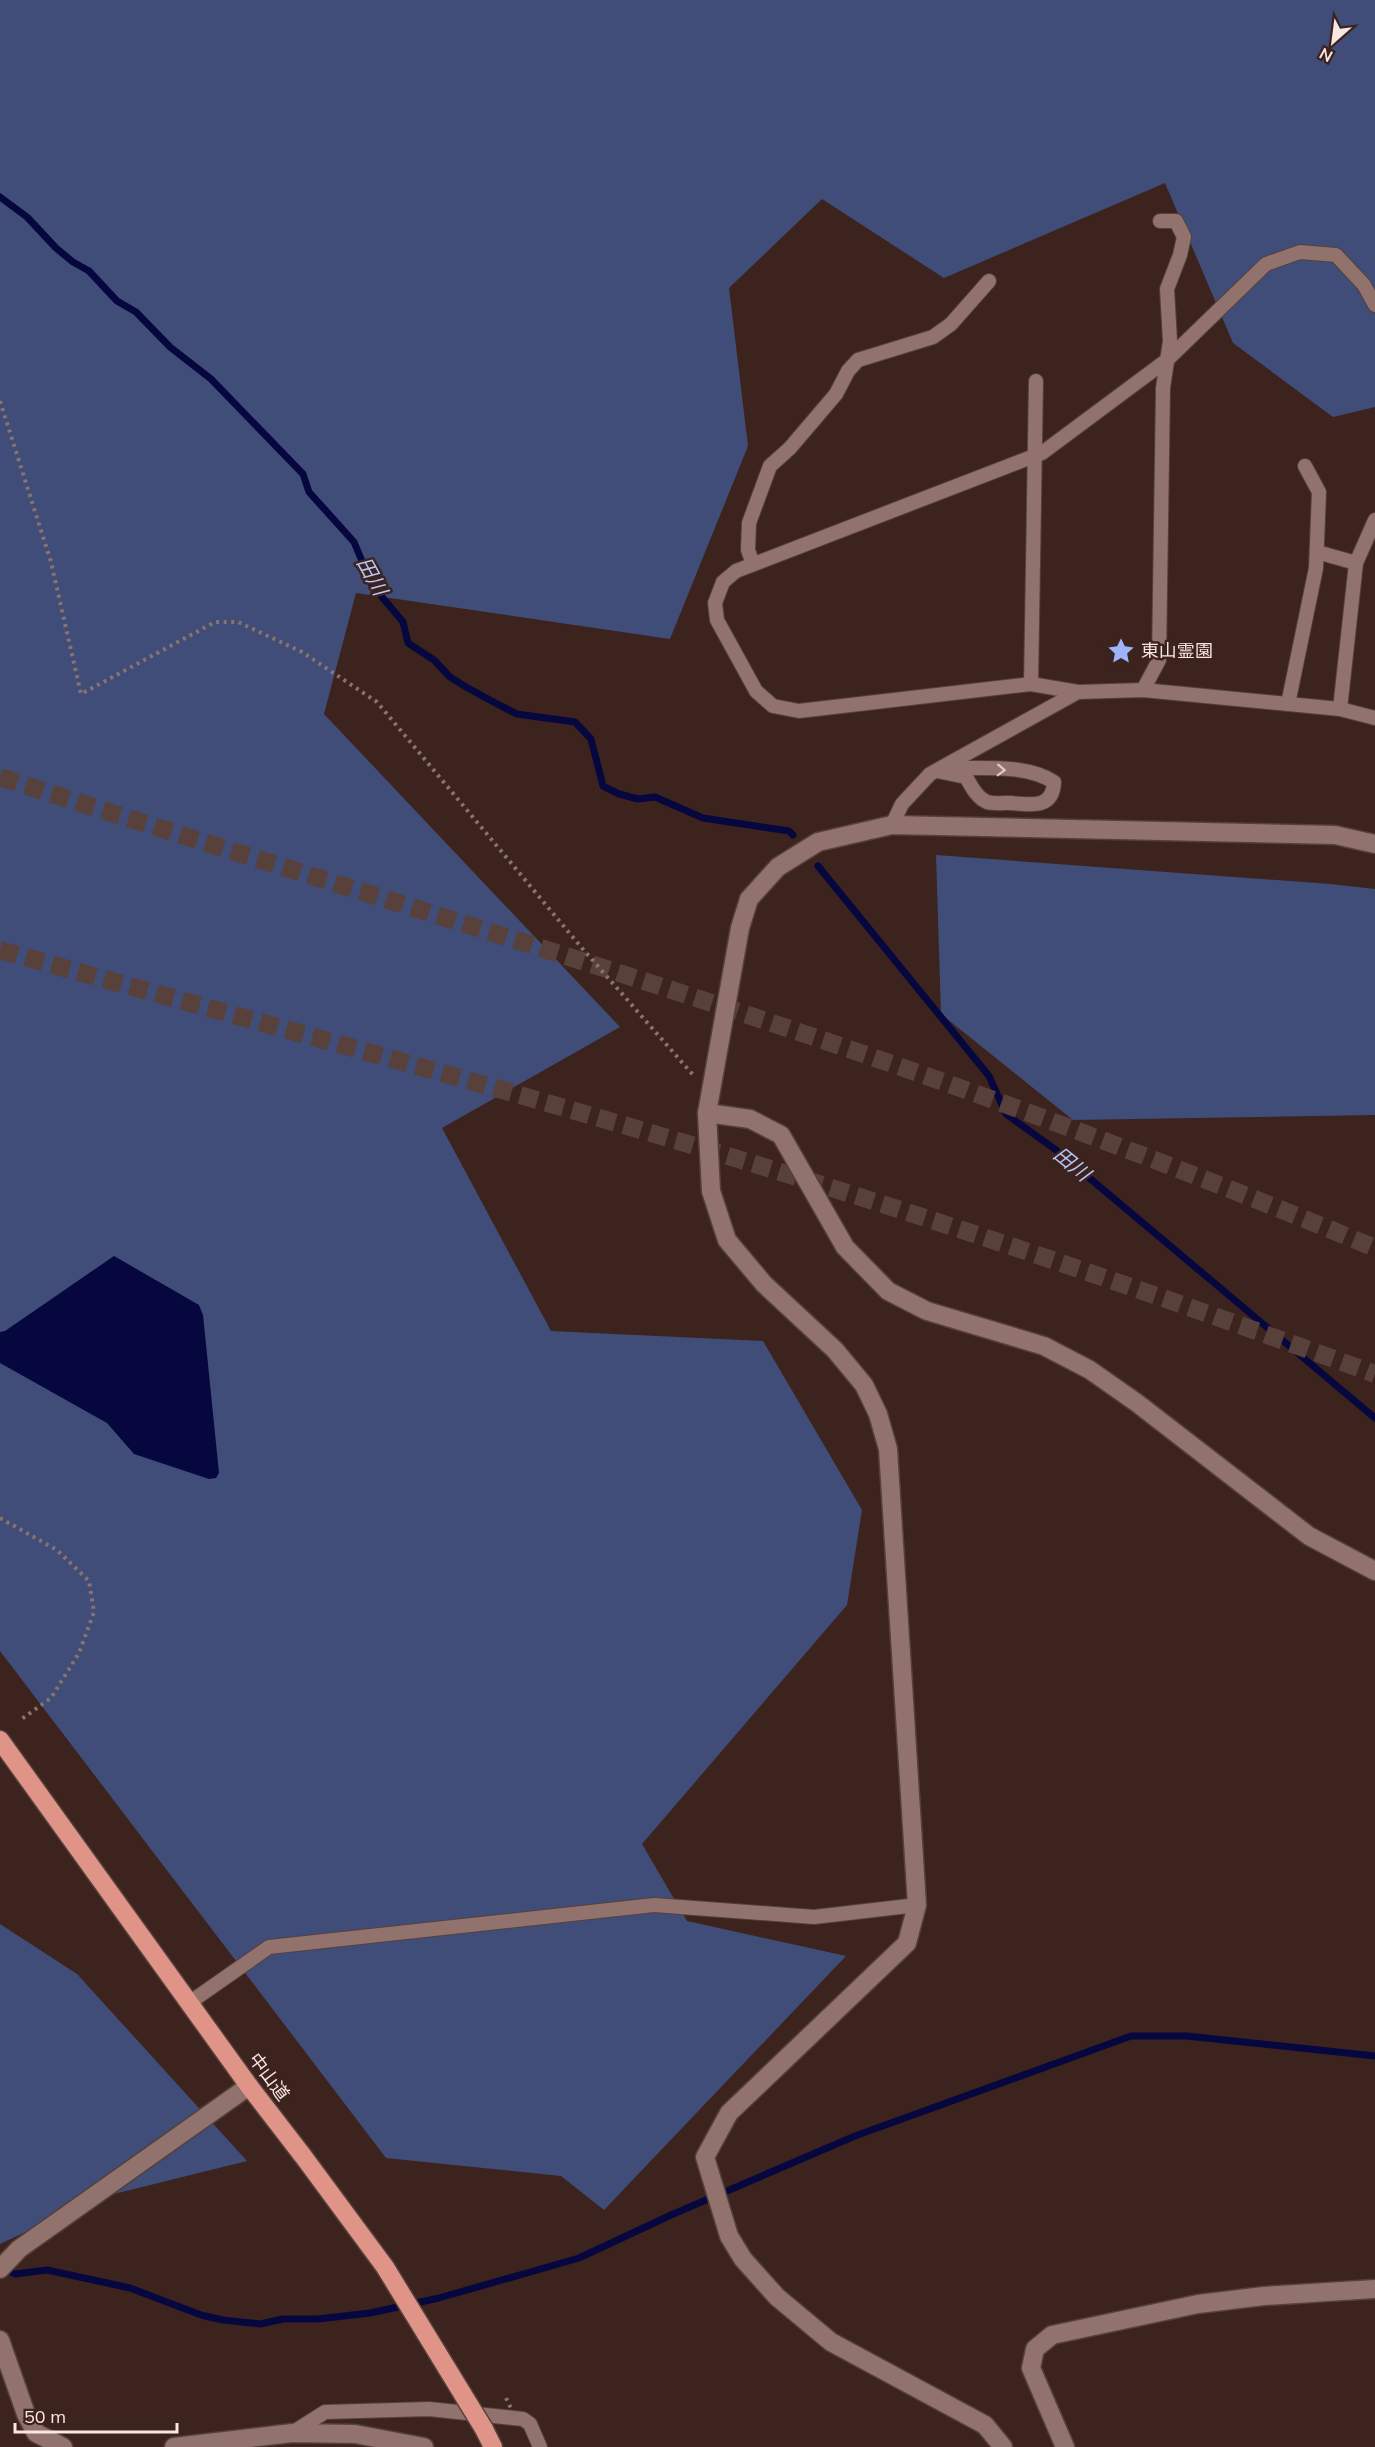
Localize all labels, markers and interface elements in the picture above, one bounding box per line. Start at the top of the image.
north arrow [1303,12,1363,72]
text: N [1316,44,1336,67]
water label: 田川 [352,552,394,601]
place icon: 東山霊園 [1106,636,1136,666]
place label: 東山霊園 [1141,639,1213,662]
one-way arrow [996,763,1005,776]
water label: 田川 [1049,1141,1097,1187]
street label: 中山道 [244,2048,295,2105]
scale bar [15,2396,177,2434]
text: 50 m [24,2405,66,2428]

